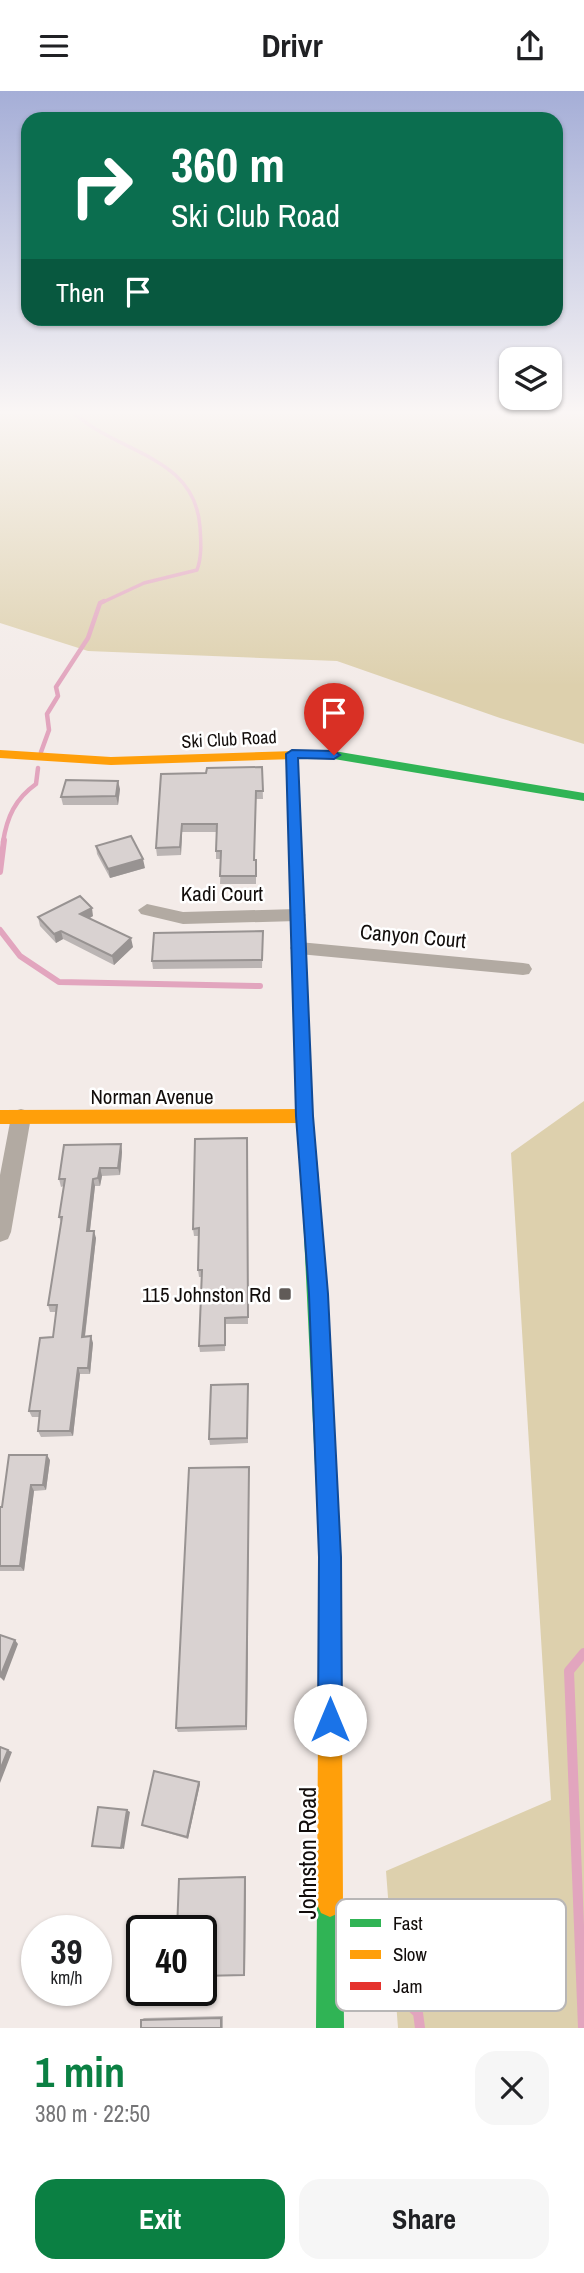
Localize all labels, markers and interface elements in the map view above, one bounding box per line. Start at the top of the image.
text: Drivr [261,24,323,67]
icon: menu [35,27,73,65]
icon: share [511,27,549,65]
text: 360 m [171,131,285,197]
icon: right [56,140,147,231]
text: Ski Club Road [171,194,340,237]
icon: arrive [119,273,157,311]
text: Then [56,275,105,310]
map controls [499,347,562,410]
button: layers [499,347,562,410]
pin [304,683,364,755]
icon: arrive [315,694,353,732]
street label: Ski Club Road [181,724,277,754]
street label: Kadi Court [181,879,263,908]
street label: Canyon Court [359,917,467,955]
street label: Norman Avenue [90,1082,214,1111]
place label: 115 Johnston Rd [142,1280,271,1309]
marker: 115 Johnston Rd [277,1286,293,1302]
position arrow [293,1683,367,1757]
street label: Johnston Road [291,1787,323,1919]
legend [336,1899,566,2011]
text: Fast [393,1910,423,1936]
speed limit sign: 40 [126,1915,217,2006]
text: 39 [51,1928,82,1975]
text: Slow [393,1941,428,1967]
text: km/h [51,1965,83,1990]
text: Jam [393,1973,422,1999]
text: 1 min [35,2044,125,2100]
button: close [475,2051,549,2125]
text: 380 m · 22:50 [35,2098,150,2129]
button: Exit [35,2179,285,2259]
button: Share [299,2179,549,2259]

